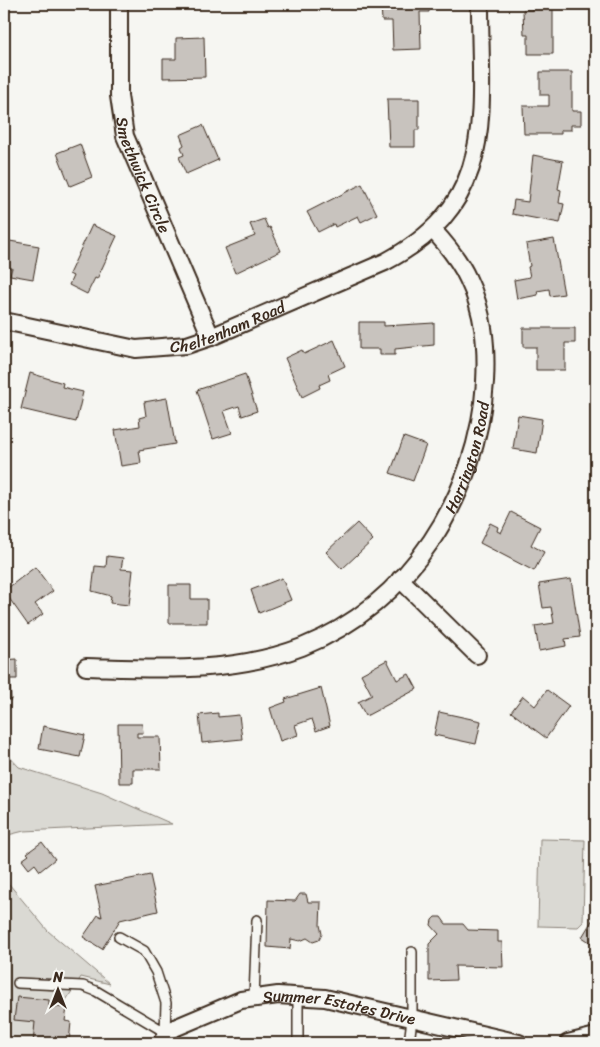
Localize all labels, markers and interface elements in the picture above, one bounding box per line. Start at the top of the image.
street label: Smethwick Circle [107,115,179,238]
street label: Cheltenham Road [169,292,291,361]
street label: Harrington Road [436,398,498,519]
north arrow [32,964,82,1014]
text: N [52,965,63,990]
street label: Summer Estates Drive [261,981,419,1034]

